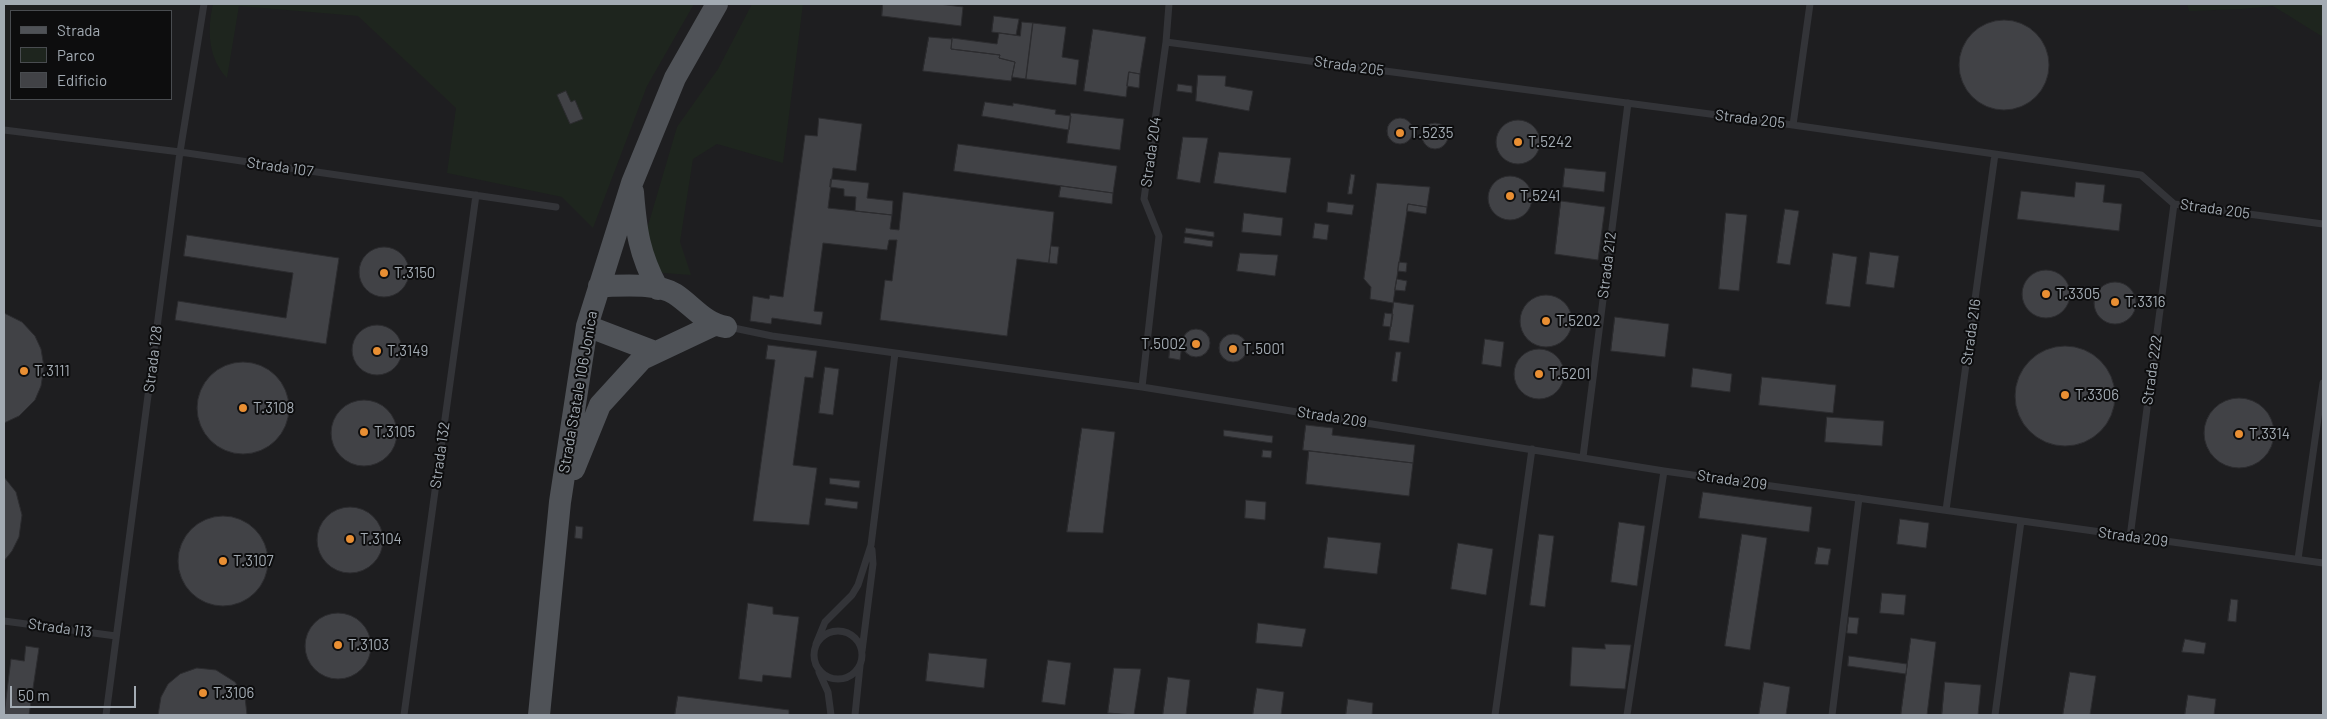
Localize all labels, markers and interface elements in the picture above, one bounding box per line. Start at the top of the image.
legend [10,10,172,100]
text: Strada [57,21,100,39]
text: Parco [57,46,95,64]
street label: Strada 205 [1313,52,1385,80]
text: Edificio [57,71,107,89]
street label: Strada 205 [1714,106,1786,132]
street label: Strada 204 [1137,116,1165,188]
place label: T.5235 [1410,124,1453,142]
marker: T.5235 [1394,127,1406,139]
place label: T.5242 [1528,133,1572,151]
marker: T.5242 [1512,136,1524,148]
street label: Strada 107 [246,153,314,181]
place label: T.5241 [1520,187,1560,205]
marker: T.5241 [1504,190,1516,202]
street label: Strada 205 [2179,195,2251,223]
street label: Strada 212 [1594,231,1620,299]
place label: T.3150 [394,264,435,282]
marker: T.3150 [378,267,390,279]
place label: T.3305 [2056,285,2100,303]
marker: T.3305 [2040,288,2052,300]
place label: T.3316 [2125,293,2166,311]
marker: T.3316 [2109,296,2121,308]
street label: Strada 216 [1957,298,1985,366]
street label: Strada Statale 106 Jonica [555,310,601,474]
place label: T.5202 [1556,312,1601,330]
marker: T.5202 [1540,315,1552,327]
street label: Strada 128 [140,325,166,393]
street label: Strada 222 [2138,334,2166,406]
place label: T.5002 [1141,335,1186,353]
marker: T.5002 [1190,338,1202,350]
place label: T.5001 [1243,340,1285,358]
place label: T.3149 [387,342,428,360]
marker: T.5001 [1227,343,1239,355]
marker: T.3149 [371,345,383,357]
place label: T.3111 [34,362,70,380]
marker: T.3111 [18,365,30,377]
place label: T.5201 [1549,365,1590,383]
marker: T.5201 [1533,368,1545,380]
place label: T.3306 [2075,386,2119,404]
marker: T.3306 [2059,389,2071,401]
place label: T.3108 [253,399,294,417]
marker: T.3108 [237,402,249,414]
street label: Strada 209 [1296,403,1368,431]
street label: Strada 132 [426,420,454,490]
place label: T.3105 [374,423,415,441]
place label: T.3314 [2249,425,2290,443]
marker: T.3105 [358,426,370,438]
marker: T.3314 [2233,428,2245,440]
street label: Strada 209 [1696,466,1768,494]
street label: Strada 209 [2097,523,2169,551]
place label: T.3104 [360,530,402,548]
marker: T.3104 [344,533,356,545]
place label: T.3107 [233,552,274,570]
marker: T.3107 [217,555,229,567]
street label: Strada 113 [27,615,93,641]
place label: T.3103 [348,636,389,654]
marker: T.3103 [332,639,344,651]
scale bar [12,676,139,708]
place label: T.3106 [213,684,254,702]
text: 50 m [18,686,50,704]
marker: T.3106 [197,687,209,699]

